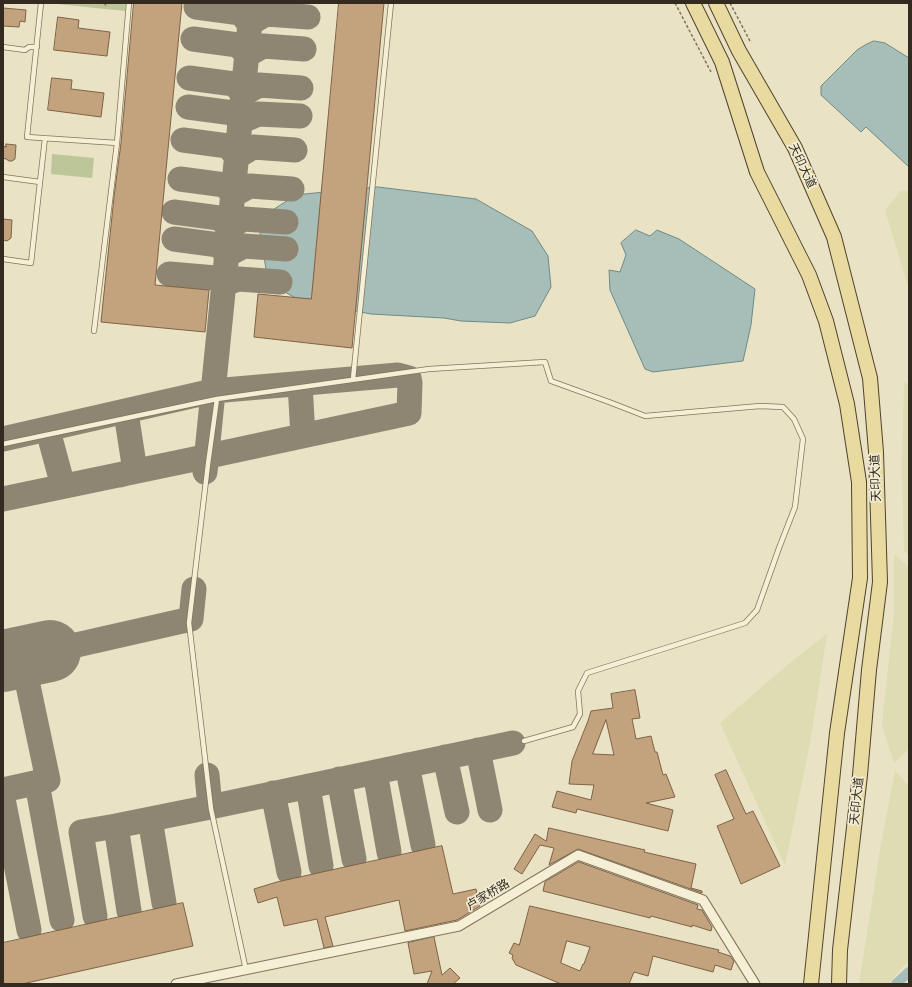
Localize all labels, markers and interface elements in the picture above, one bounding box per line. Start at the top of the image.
street label: 天印大道 [785,141,819,191]
street label: 天印大道 [868,454,884,502]
street label: 天印大道 [847,776,867,826]
street label: 卢家桥路 [464,876,512,914]

